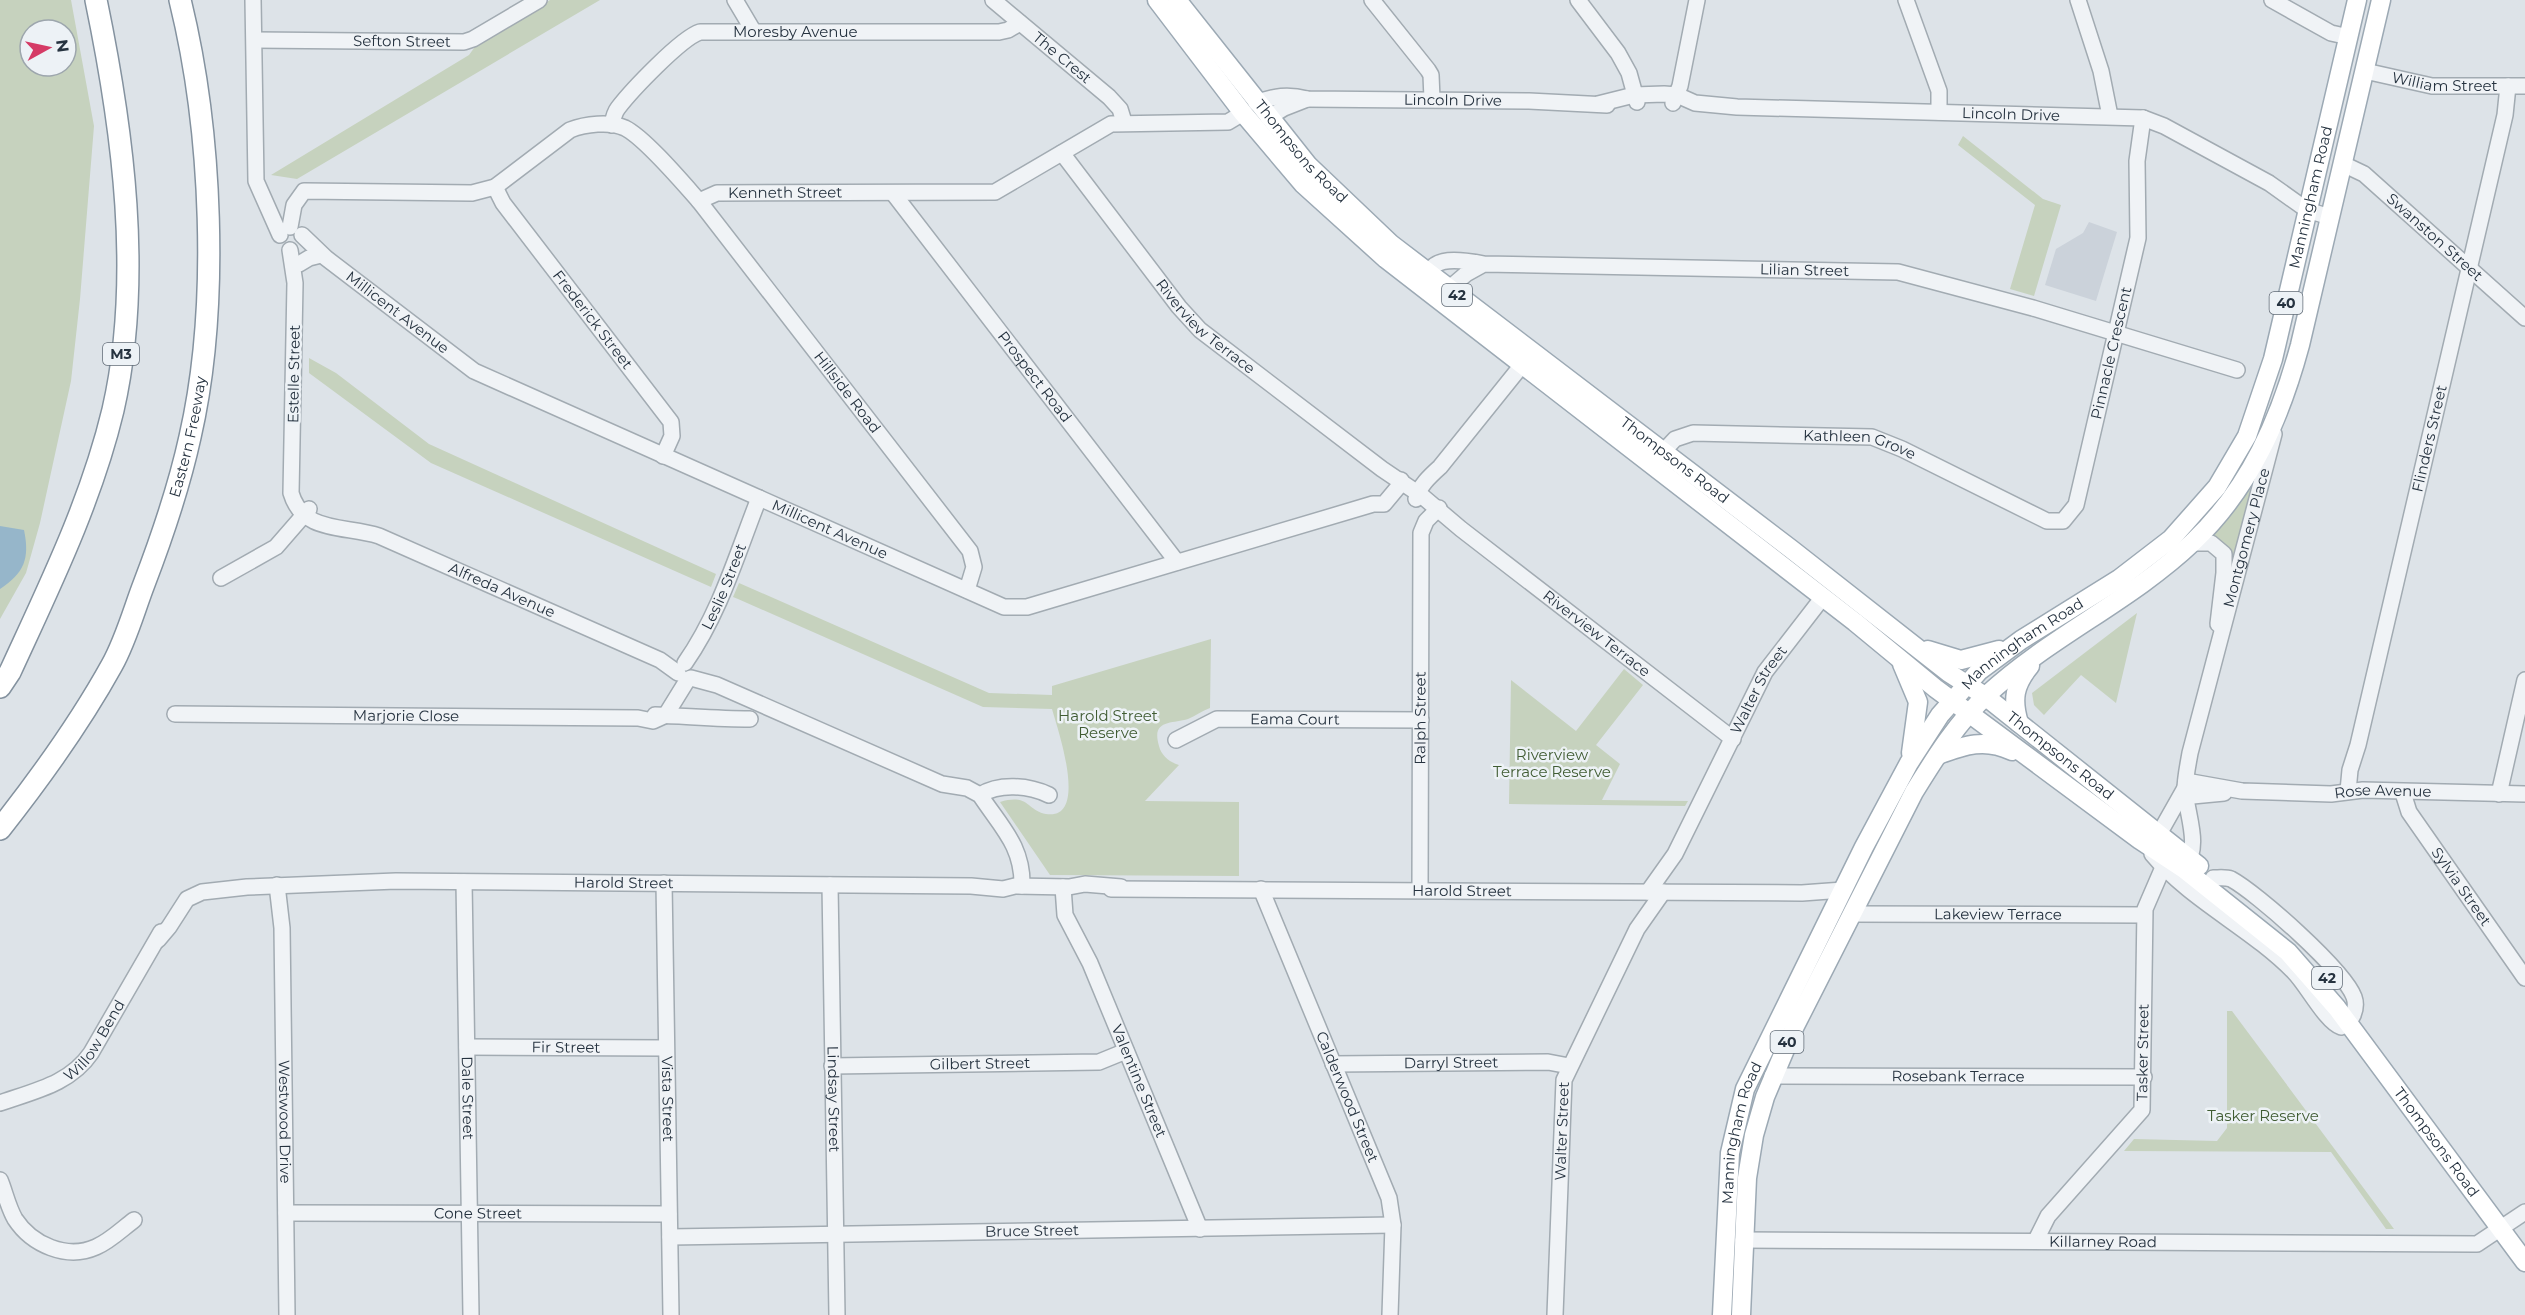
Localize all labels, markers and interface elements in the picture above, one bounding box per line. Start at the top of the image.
north arrow [18,18,78,78]
street label: Moresby Avenue [733,22,858,41]
street label: The Crest [1029,27,1096,87]
street label: Sefton Street [353,31,451,51]
text: N [52,38,73,54]
street label: William Street [2390,67,2498,95]
street label: Lincoln Drive [1404,90,1502,110]
street label: Thompsons Road [1251,96,1352,207]
street label: Lincoln Drive [1962,103,2060,125]
street label: Manningham Road [2284,124,2336,270]
street label: Kenneth Street [728,183,842,202]
street label: Swanston Street [2383,189,2487,285]
street label: Lilian Street [1760,259,1849,280]
street label: Frederick Street [549,266,637,373]
street label: Millicent Avenue [342,267,453,357]
street label: Riverview Terrace [1152,275,1259,378]
road number: 42 [1442,284,1472,306]
street label: Pinnacle Crescent [2086,285,2135,421]
road number: 40 [2270,292,2302,314]
street label: Estelle Street [283,325,304,423]
street label: Prospect Road [994,327,1076,426]
road number: M3 [103,343,139,365]
street label: Hillside Road [810,347,885,437]
street label: Eastern Freeway [165,374,210,500]
street label: Flinders Street [2407,383,2451,494]
street label: Thompsons Road [1617,412,1733,507]
street label: Kathleen Grove [1803,425,1919,463]
street label: Montgomery Place [2219,466,2274,609]
street label: Millicent Avenue [769,495,891,563]
street label: Leslie Street [697,541,750,633]
street label: Alfreda Avenue [446,558,558,622]
street label: Riverview Terrace [1539,586,1654,681]
street label: Manningham Road [1957,593,2087,693]
street label: Walter Street [1726,642,1791,737]
street label: Ralph Street [1410,671,1430,765]
street label: Marjorie Close [353,706,459,725]
park label: Harold Street Reserve [1058,706,1158,742]
street label: Thompsons Road [2003,707,2118,804]
street label: Eama Court [1250,709,1340,729]
park label: Riverview Terrace Reserve [1493,745,1611,781]
street label: Rose Avenue [2333,780,2432,803]
street label: Sylvia Street [2428,843,2496,929]
street label: Harold Street [574,873,674,892]
street label: Harold Street [1412,881,1512,900]
street label: Lakeview Terrace [1934,904,2062,924]
road number: 42 [2312,967,2342,989]
street label: Willow Bend [59,996,129,1085]
street label: Tasker Street [2132,1004,2153,1101]
street label: Valentine Street [1108,1022,1171,1140]
street label: Calderwood Street [1312,1028,1383,1165]
road number: 40 [1770,1031,1804,1053]
street label: Fir Street [532,1037,600,1057]
street label: Lindsay Street [824,1046,844,1152]
street label: Darryl Street [1404,1052,1498,1072]
street label: Gilbert Street [930,1053,1030,1074]
street label: Dale Street [458,1056,478,1140]
street label: Vista Street [658,1056,678,1142]
street label: Manningham Road [1717,1058,1766,1205]
street label: Westwood Drive [275,1060,295,1184]
street label: Rosebank Terrace [1891,1066,2025,1086]
street label: Walter Street [1550,1081,1573,1181]
street label: Thompsons Road [2390,1083,2484,1201]
park label: Tasker Reserve [2207,1106,2319,1125]
street label: Cone Street [434,1203,522,1223]
street label: Bruce Street [985,1220,1079,1241]
street label: Killarney Road [2049,1232,2157,1251]

